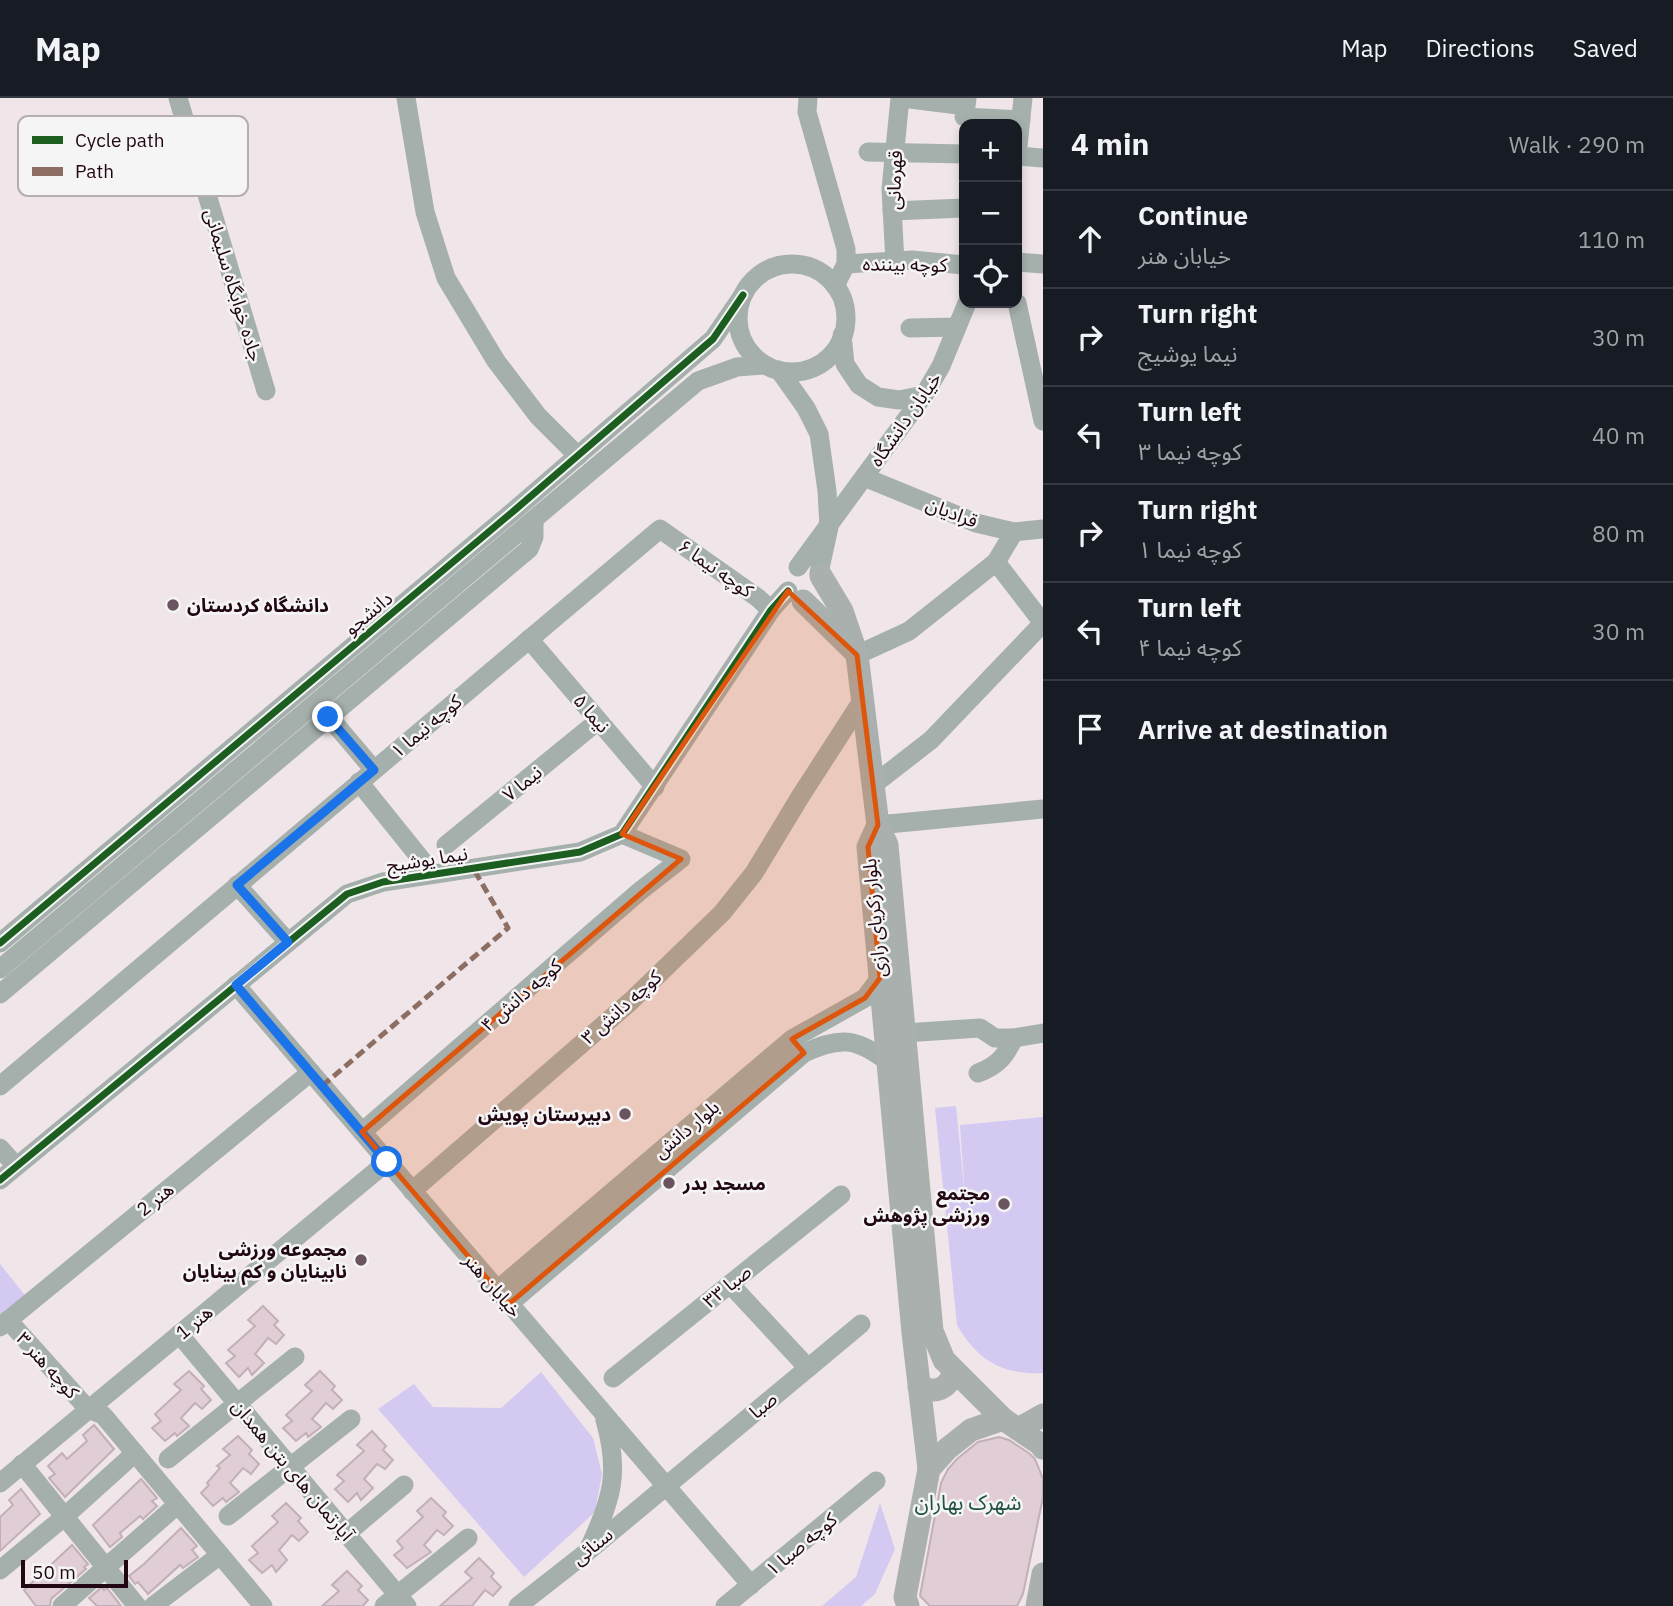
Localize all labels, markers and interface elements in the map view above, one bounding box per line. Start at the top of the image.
text: Map [35,27,101,70]
text: Map [1341,32,1387,64]
text: Directions [1425,32,1535,64]
text: Saved [1573,32,1638,64]
legend [18,116,248,196]
map controls [959,119,1022,308]
button: + [959,119,1022,182]
text: 4 min [1071,124,1149,163]
text: Cycle path [75,128,164,152]
text: Walk · 290 m [1509,129,1645,159]
street label: قهرمانی [881,150,907,210]
text: Path [75,159,114,183]
button: − [959,182,1022,245]
text: Continue [1138,198,1248,232]
street label: جاده خوابگاه سلیمانی [199,206,269,364]
icon: ahead [1071,220,1109,258]
text: 110 m [1578,224,1645,254]
text: خیابان هنر [1138,240,1231,270]
button: locate [959,245,1022,308]
street label: کوچه بیننده [862,251,949,278]
text: Turn right [1138,296,1257,330]
icon: right [1071,318,1109,356]
text: 30 m [1592,322,1645,352]
text: نیما یوشیج [1138,338,1237,368]
street label: خیابان دانشگاه [864,367,946,471]
text: Turn left [1138,394,1241,428]
icon: left [1071,416,1109,454]
text: 40 m [1592,420,1645,450]
text: کوچه نیما ۳ [1138,436,1242,466]
street label: قرادیان [923,491,981,533]
text: Turn right [1138,492,1257,526]
icon: right [1071,514,1109,552]
text: 80 m [1592,518,1645,548]
street label: کوچه نیما ۶ [673,534,759,604]
text: کوچه نیما ۱ [1138,534,1242,564]
street label: دانشجو [339,586,397,640]
text: Turn left [1138,590,1241,624]
place label: دانشگاه کردستان [187,593,329,617]
marker: دانشگاه کردستان [165,597,181,613]
icon: left [1071,612,1109,650]
text: 30 m [1592,616,1645,646]
text: کوچه نیما ۴ [1138,632,1242,662]
street label: کوچه نیما ۱ [385,688,468,764]
street label: نیما ۵ [568,688,616,738]
route end [312,701,343,732]
icon: arrive [1071,710,1109,748]
text: Arrive at destination [1138,712,1388,746]
street label: نیما ۷ [497,760,547,806]
street label: نیما یوشیج [385,841,470,880]
street label: بلوار زکریای رازی [857,858,891,978]
street label: کوچه دانش ۴ [475,952,568,1038]
street label: کوچه دانش ۳ [576,964,668,1050]
street label: بلوار دانش [648,1095,724,1163]
place label: دبیرستان پویش [478,1102,611,1127]
marker: دبیرستان پویش [617,1106,633,1122]
route start [371,1146,402,1177]
place label: مسجد بدر [682,1171,766,1195]
marker: مسجد بدر [661,1175,677,1191]
street label: هنر 2 [132,1177,178,1221]
place label: مجتمع ورزشی پژوهش [863,1181,990,1228]
marker: مجتمع ورزشی پژوهش [996,1196,1012,1212]
place label: مجموعه ورزشی نابینایان و کم بینایان [183,1237,347,1286]
street label: خیابان هنر [458,1247,527,1322]
marker: مجموعه ورزشی نابینایان و کم بینایان [353,1252,369,1268]
street label: ۳۳ صبا [698,1259,756,1313]
street label: هنر 1 [171,1300,217,1344]
street label: کوچه هنر ۳ [11,1326,85,1405]
street label: صبا [744,1386,782,1424]
street label: آپارتمان های بتن همدان [226,1394,360,1547]
district label: شهرک بهاران [915,1488,1021,1516]
street label: کوچه صبا ۱ [760,1506,843,1582]
street label: سنائی [567,1522,617,1570]
scale bar [21,1557,128,1589]
text: 50 m [32,1560,76,1584]

